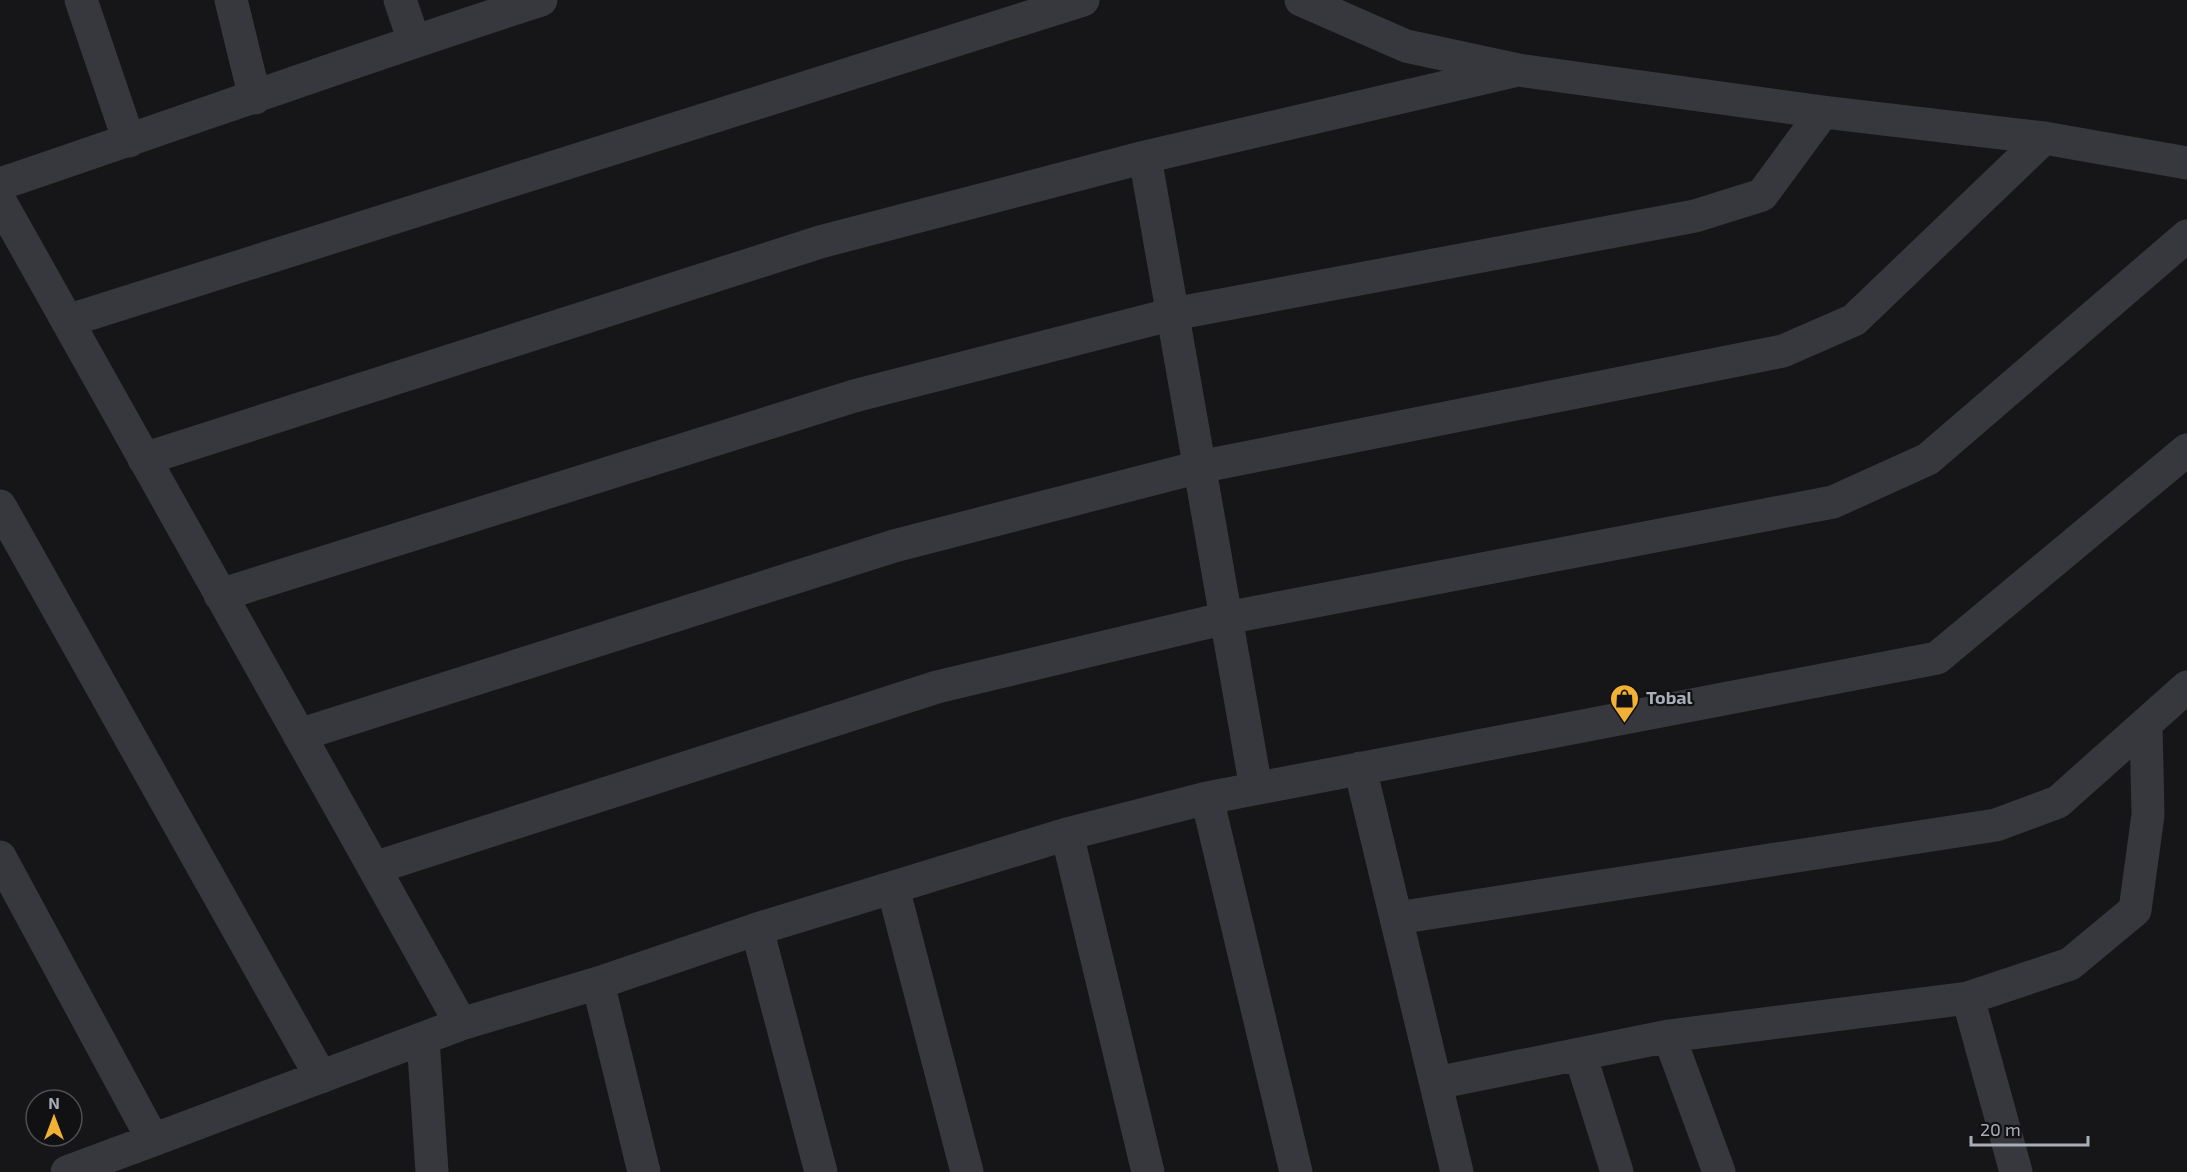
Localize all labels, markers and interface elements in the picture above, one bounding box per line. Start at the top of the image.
shop icon: Tobal [1609,682,1641,724]
place label: Tobal [1646,686,1693,708]
north arrow [24,1088,84,1148]
text: N [48,1093,60,1112]
scale bar [1971,1109,2088,1147]
text: 20 m [1980,1118,2021,1140]

